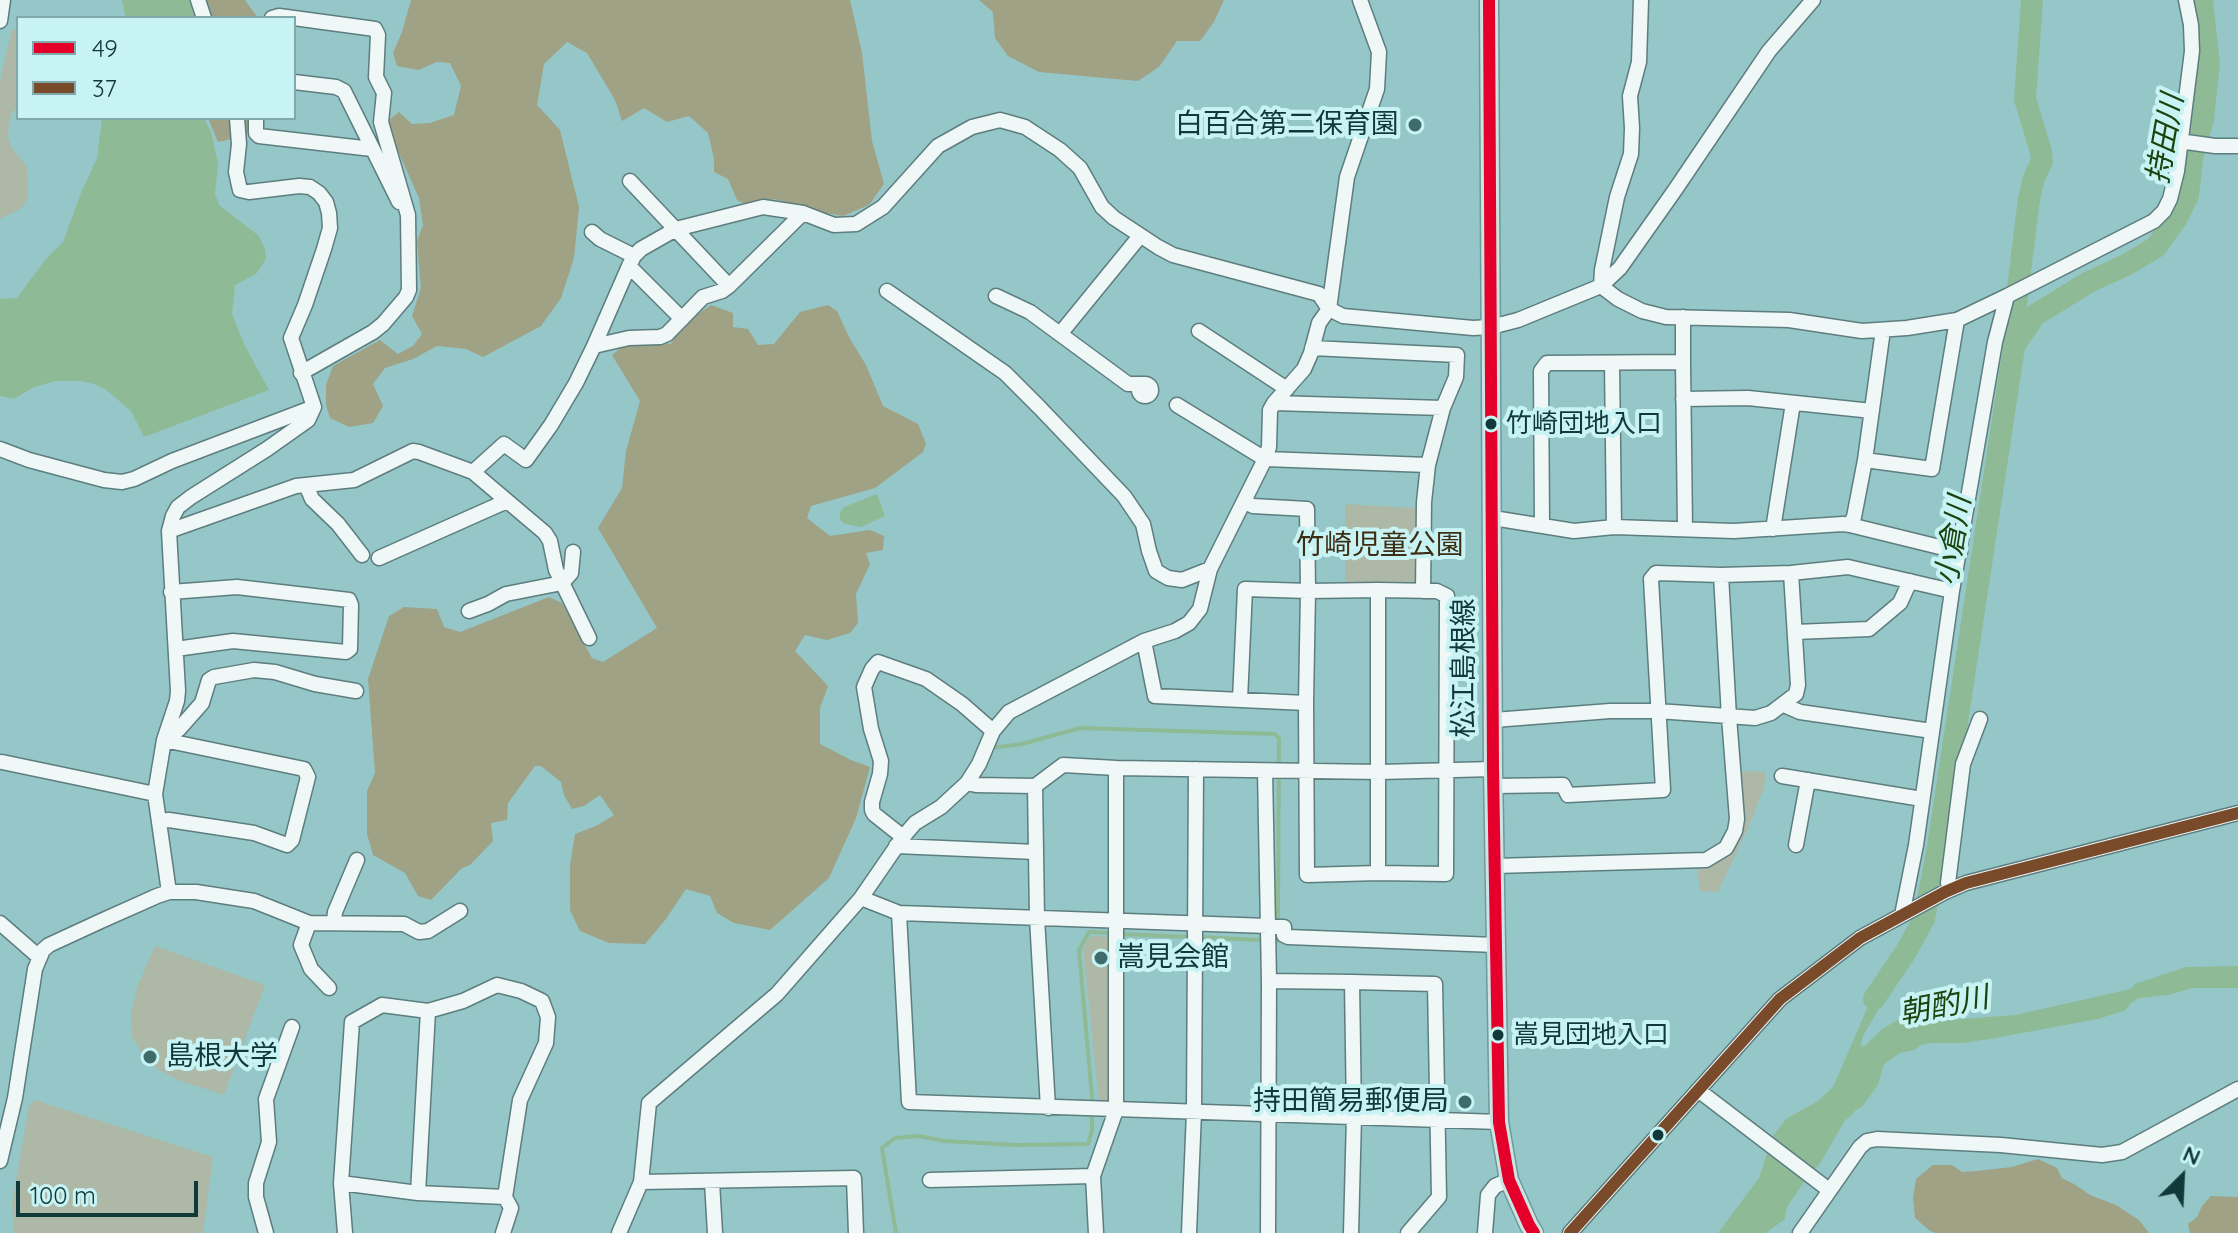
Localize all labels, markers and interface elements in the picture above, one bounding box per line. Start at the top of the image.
legend [16,16,296,120]
text: 49 [92,33,118,63]
text: 37 [92,73,117,103]
water label: 持田川 [2140,92,2192,186]
place label: 白百合第二保育園 [1175,108,1399,142]
marker: 白百合第二保育園 [1406,116,1424,134]
place label: 竹崎団地入口 [1506,408,1662,440]
marker: 竹崎団地入口 [1483,416,1499,432]
water label: 小倉川 [1929,494,1979,588]
park label: 竹崎児童公園 [1296,529,1464,563]
street label: 松江島根線 [1448,598,1482,738]
place label: 嵩見会館 [1117,941,1229,975]
marker: 嵩見会館 [1092,949,1110,967]
water label: 朝酌川 [1896,980,1992,1032]
place label: 嵩見団地入口 [1513,1019,1669,1051]
marker: 嵩見団地入口 [1490,1027,1506,1043]
place label: 島根大学 [166,1040,278,1074]
marker: 島根大学 [141,1048,159,1066]
place label: 持田簡易郵便局 [1253,1085,1449,1119]
marker: 持田簡易郵便局 [1456,1093,1474,1111]
unlabelled marker [1650,1127,1666,1143]
north arrow [2142,1137,2222,1217]
text: N [2179,1139,2205,1171]
scale bar [20,1165,202,1215]
text: 100 m [30,1180,96,1210]

